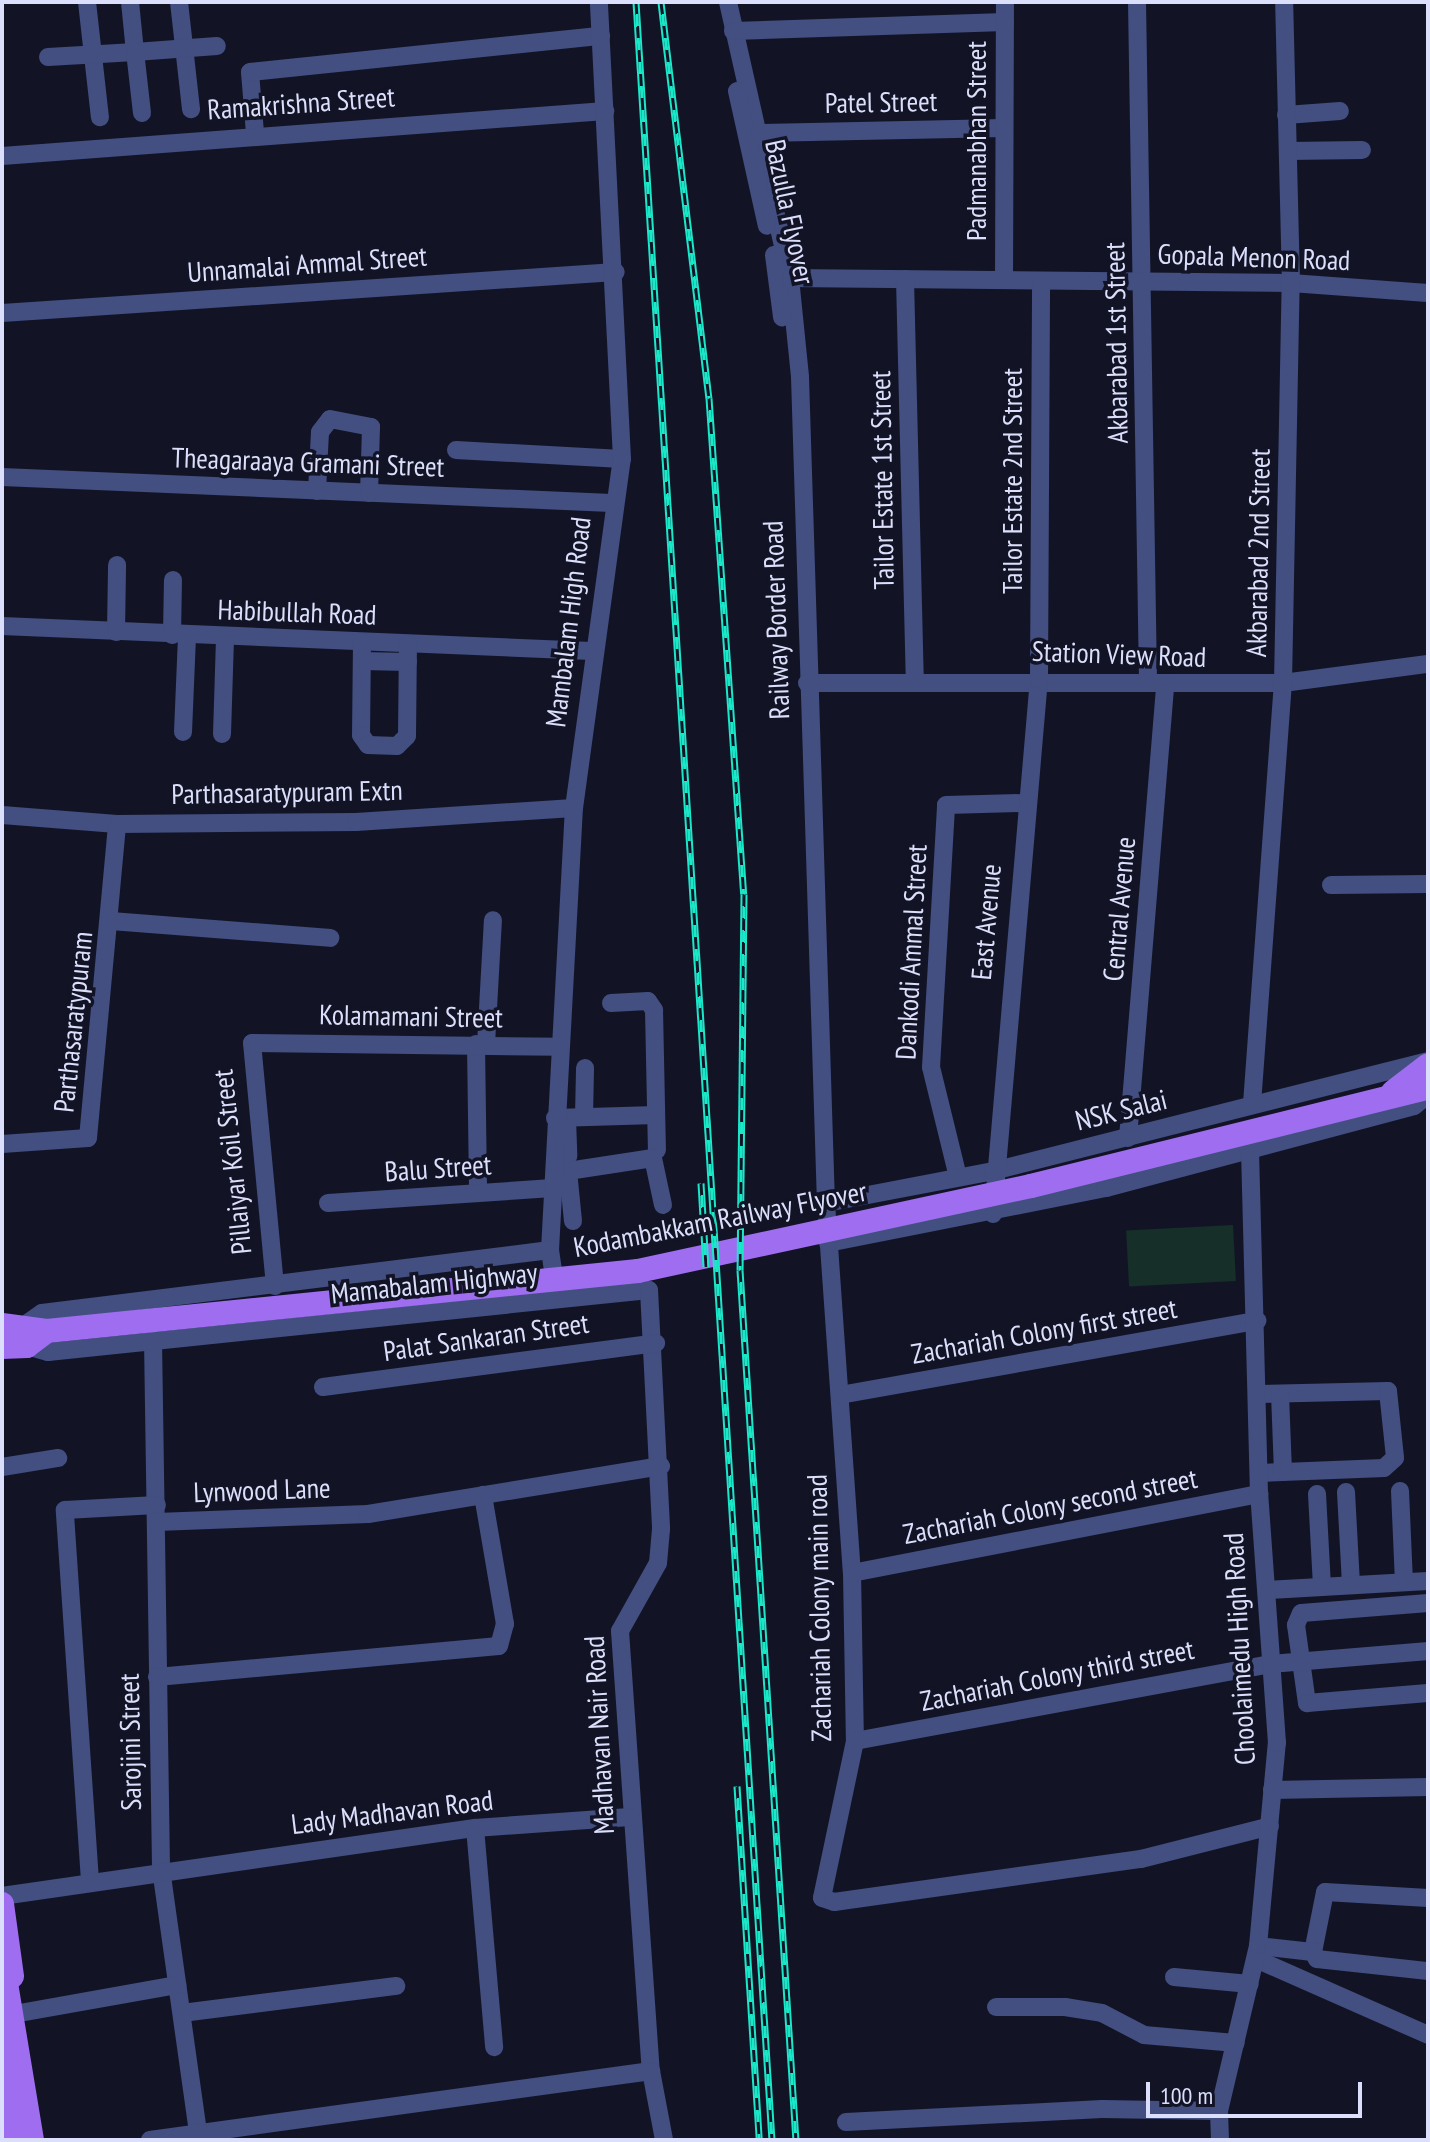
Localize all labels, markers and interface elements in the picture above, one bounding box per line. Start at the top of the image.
street label: Padmanabhan Street [959,41,993,241]
street label: Ramakrishna Street [206,80,396,126]
street label: Patel Street [824,84,938,120]
street label: Bazulla Flyover [758,136,822,288]
street label: Gopala Menon Road [1157,237,1351,277]
street label: Unnamalai Ammal Street [186,239,428,289]
street label: Akbarabad 1st Street [1097,242,1135,444]
street label: Tailor Estate 2nd Street [995,368,1029,594]
street label: Tailor Estate 1st Street [863,370,901,590]
street label: Theagaraaya Gramani Street [171,440,445,484]
street label: Akbarabad 2nd Street [1239,448,1277,658]
street label: Mambalam High Road [538,515,598,729]
street label: Railway Border Road [756,520,796,720]
street label: Habibullah Road [217,592,377,632]
street label: Station View Road [1031,634,1207,674]
street label: Parthasaratypuram Extn [171,773,403,811]
street label: Central Avenue [1096,835,1142,983]
street label: Dankodi Ammal Street [889,843,933,1061]
street label: East Avenue [964,862,1008,982]
street label: Parthasaratypuram [47,930,99,1114]
street label: Kolamamani Street [319,998,503,1034]
street label: Pillaiyar Koil Street [206,1068,258,1256]
street label: NSK Salai [1071,1082,1171,1138]
street label: Balu Street [383,1148,493,1188]
street label: Kodambakkam Railway Flyover [570,1174,870,1264]
street label: Mamabalam Highway [329,1255,539,1311]
street label: Zachariah Colony first street [908,1291,1180,1371]
street label: Palat Sankaran Street [381,1306,591,1368]
street label: Zachariah Colony second street [900,1461,1200,1551]
street label: Lynwood Lane [193,1471,331,1509]
street label: Zachariah Colony main road [800,1474,838,1742]
street label: Choolaimedu High Road [1216,1532,1262,1766]
street label: Zachariah Colony third street [917,1632,1197,1718]
street label: Madhavan Nair Road [577,1635,621,1835]
street label: Sarojini Street [112,1673,148,1811]
street label: Lady Madhavan Road [289,1783,495,1841]
scale bar [1150,2066,1366,2116]
text: 100 m [1160,2080,1213,2111]

